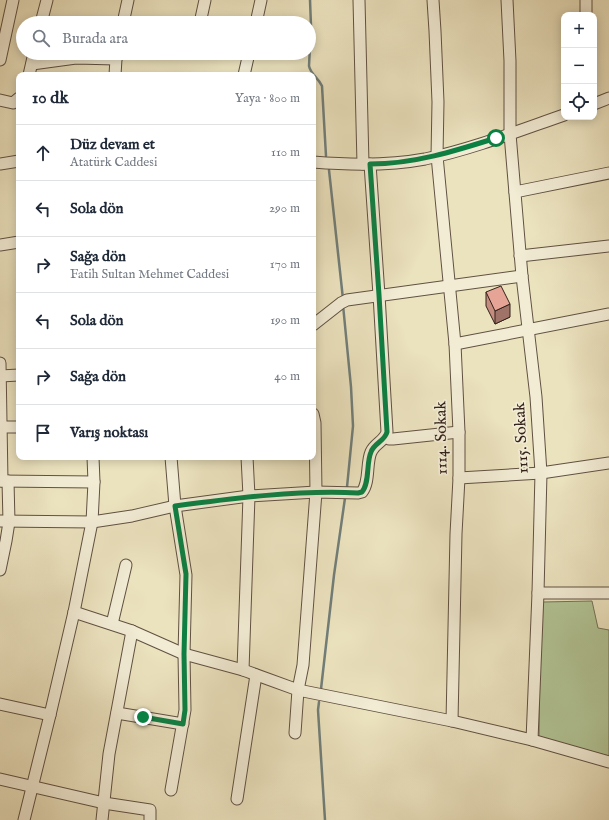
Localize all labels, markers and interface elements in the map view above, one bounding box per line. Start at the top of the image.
map controls [561,12,597,120]
button: + [561,12,597,48]
search box [16,16,316,60]
icon: search [30,27,52,49]
text: Burada ara [62,29,128,48]
button: − [561,48,597,84]
button: locate [561,84,597,120]
text: 10 dk [32,88,68,109]
text: Yaya · 800 m [235,90,300,107]
route start [487,129,505,147]
text: Düz devam et [70,135,155,154]
icon: ahead [32,142,54,164]
text: 110 m [271,144,300,161]
text: Atatürk Caddesi [70,154,157,171]
icon: left [32,198,54,220]
text: Sola dön [70,199,124,218]
text: 290 m [269,200,300,217]
text: Sağa dön [70,247,126,266]
icon: right [32,254,54,276]
text: 170 m [270,256,300,273]
text: Fatih Sultan Mehmet Caddesi [70,266,229,283]
icon: left [32,310,54,332]
text: Sola dön [70,311,124,330]
text: 190 m [270,312,300,329]
icon: right [32,366,54,388]
text: Sağa dön [70,367,126,386]
text: 40 m [274,368,300,385]
street label: 1114. Sokak [431,400,453,475]
street label: 1115. Sokak [510,401,534,474]
icon: arrive [32,422,54,444]
text: Varış noktası [70,423,148,442]
route end [134,708,152,726]

